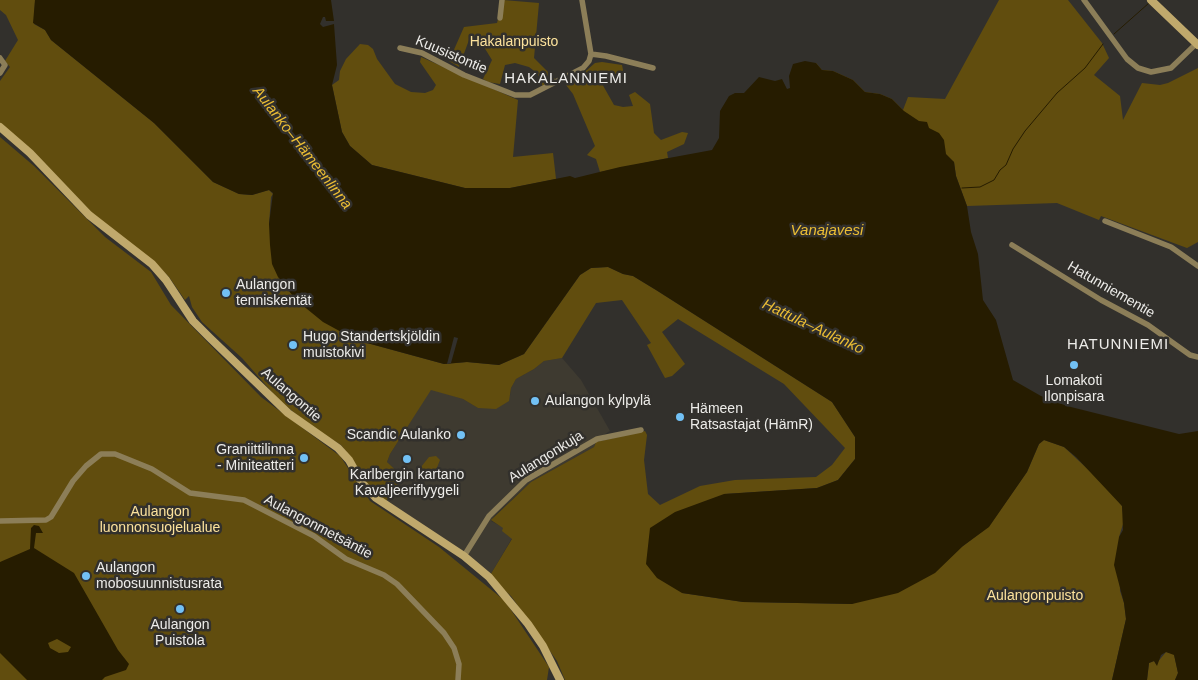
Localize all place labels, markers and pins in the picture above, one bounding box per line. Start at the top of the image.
place label: Aulangon tenniskentät [236,277,311,310]
marker: Aulangon tenniskentät [220,287,232,299]
place label: Hugo Standertskjöldin muistokivi [303,329,440,362]
marker: Hugo Standertskjöldin muistokivi [287,339,299,351]
marker: Lomakoti Ilonpisara [1068,359,1080,371]
place label: Lomakoti Ilonpisara [1044,373,1104,406]
place label: Aulangon kylpylä [545,393,651,409]
marker: Aulangon kylpylä [529,395,541,407]
place label: Hämeen Ratsastajat (HämR) [690,401,813,434]
marker: Hämeen Ratsastajat (HämR) [674,411,686,423]
place label: Scandic Aulanko [347,427,451,443]
marker: Scandic Aulanko [455,429,467,441]
place label: Graniittilinna - Miniteatteri [216,442,294,474]
marker: Graniittilinna - Miniteatteri [298,452,310,464]
marker: Karlbergin kartano Kavaljeeriflyygeli [401,453,413,465]
place label: Karlbergin kartano Kavaljeeriflyygeli [350,467,464,500]
place label: Aulangon mobosuunnistusrata [96,560,222,592]
marker: Aulangon mobosuunnistusrata [80,570,92,582]
marker: Aulangon Puistola [174,603,186,615]
place label: Aulangon Puistola [150,617,210,650]

